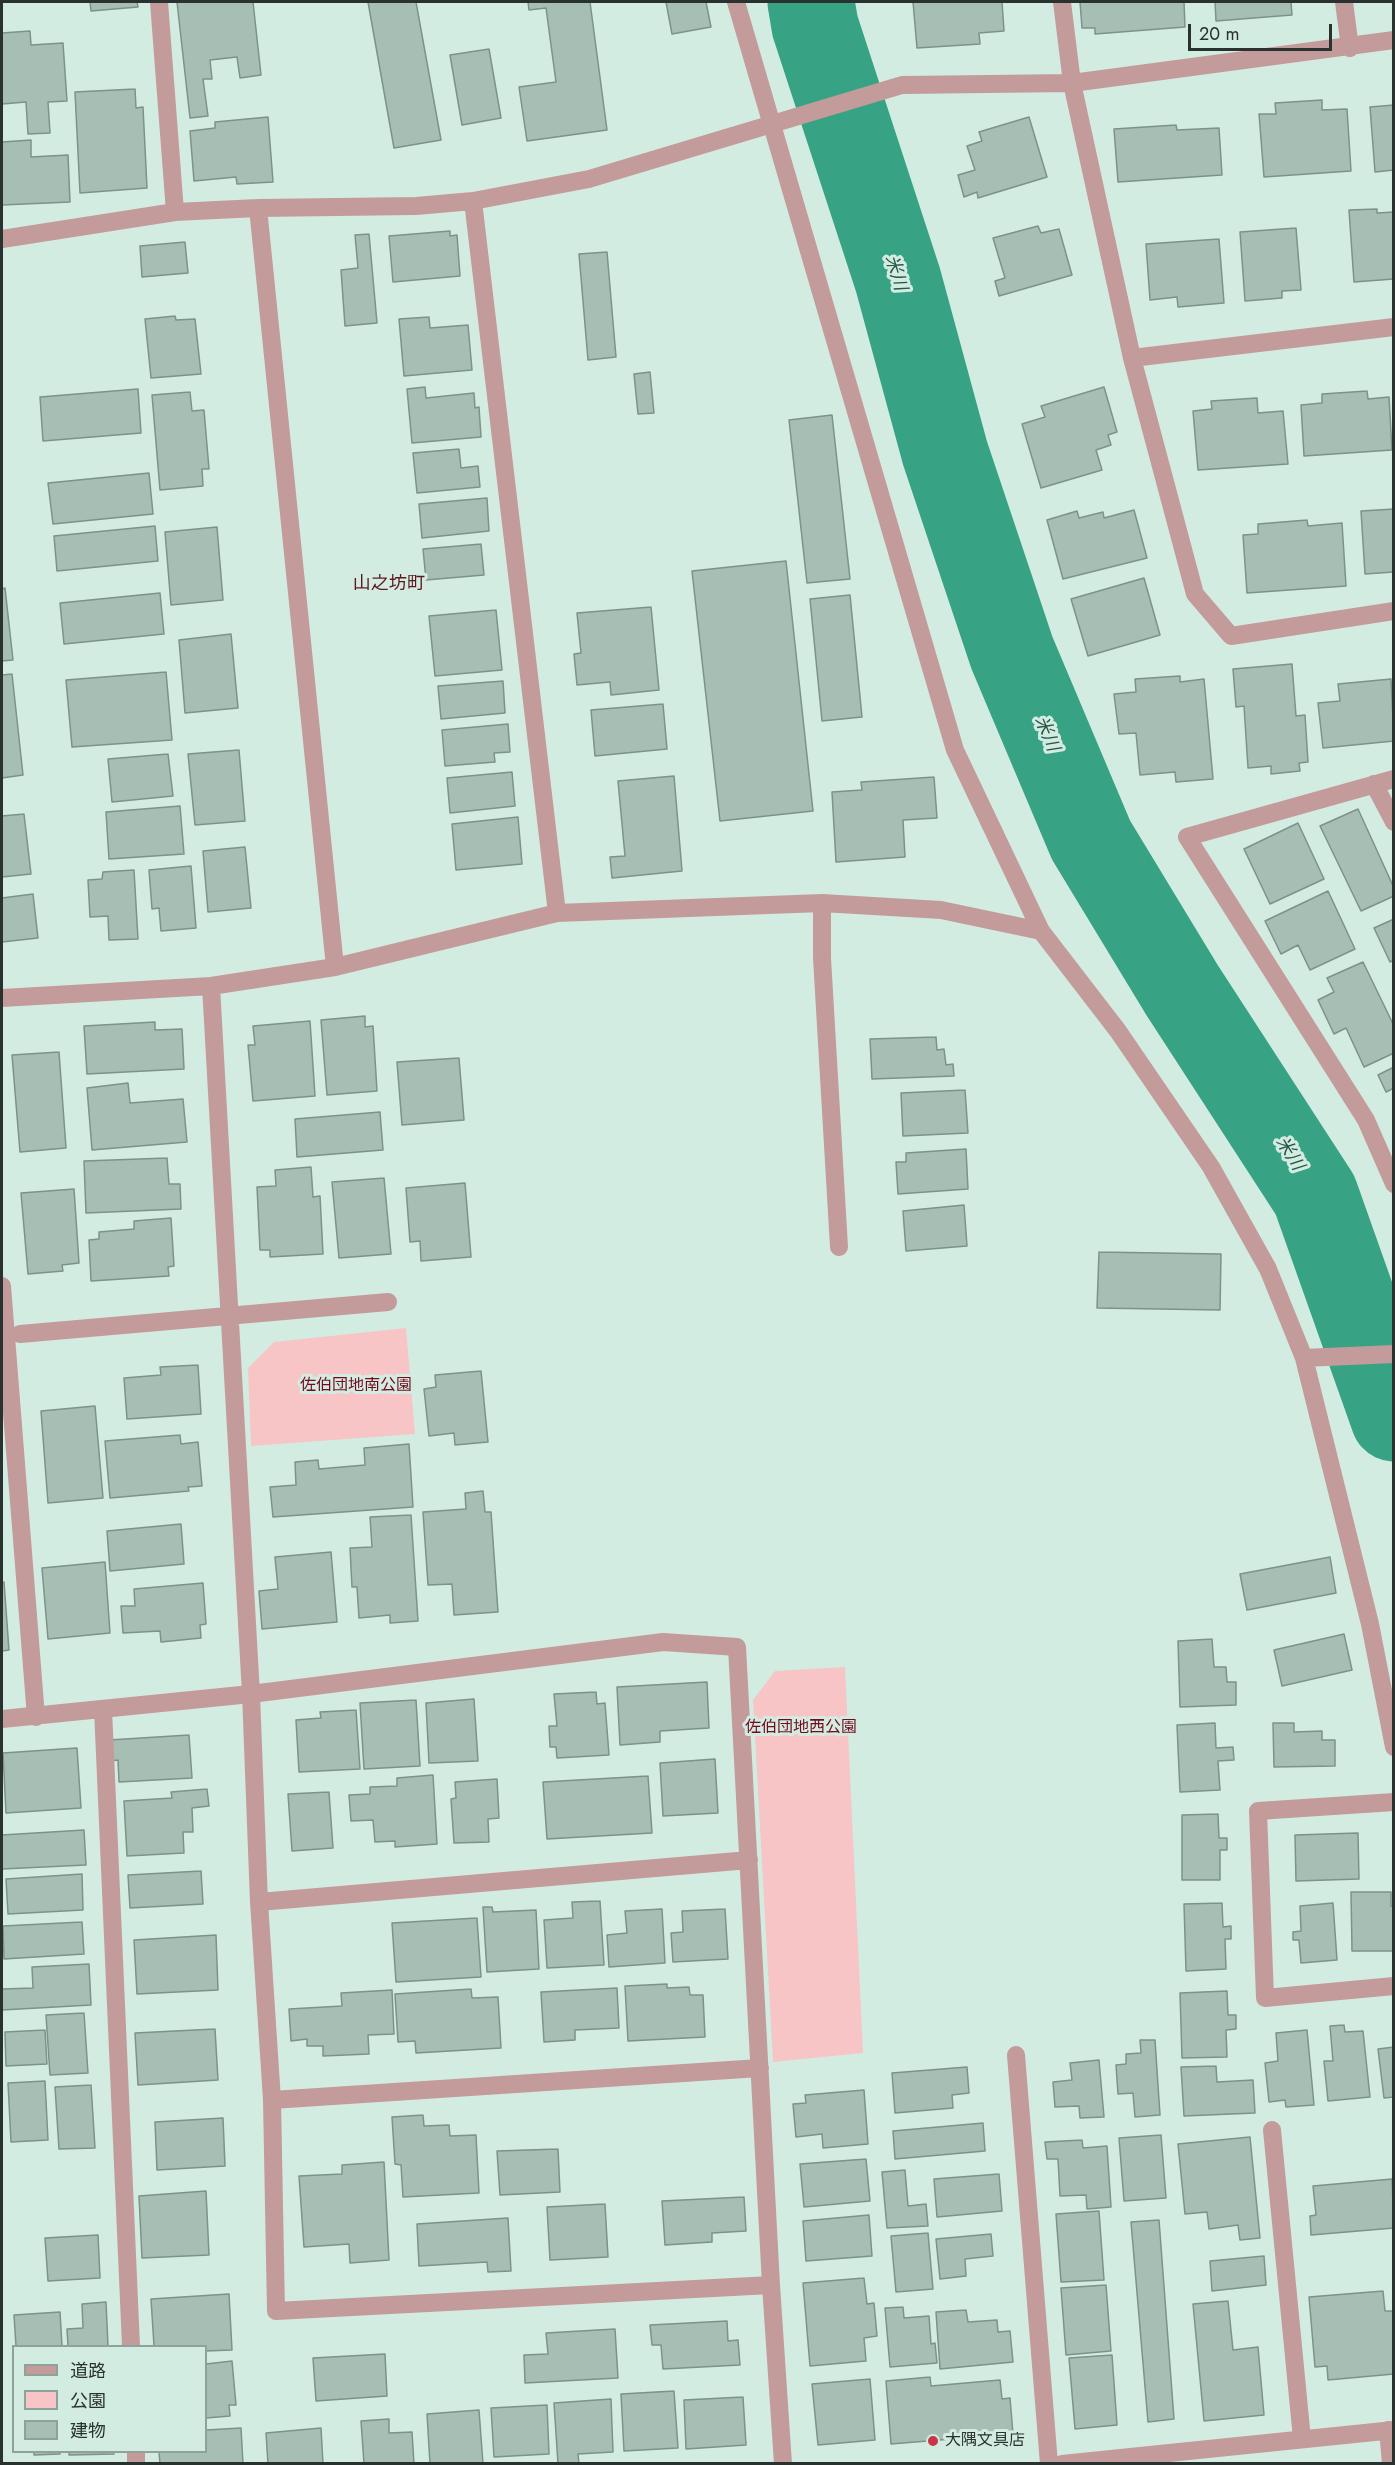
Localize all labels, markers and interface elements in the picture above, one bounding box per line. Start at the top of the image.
scale bar [1191,12,1335,50]
text: 20 m [1199,21,1239,47]
water label: 米川 [879,253,911,293]
district label: 山之坊町 [353,574,425,596]
water label: 米川 [1029,713,1063,755]
water label: 米川 [1270,1133,1308,1175]
park label: 佐伯団地南公園 [300,1376,412,1396]
park label: 佐伯団地西公園 [745,1718,857,1738]
legend [12,2345,207,2453]
text: 道路 [70,2358,106,2384]
text: 公園 [70,2388,106,2414]
text: 建物 [70,2418,106,2444]
place label: 大隅文具店 [945,2431,1025,2451]
marker: 大隅文具店 [926,2434,940,2448]

